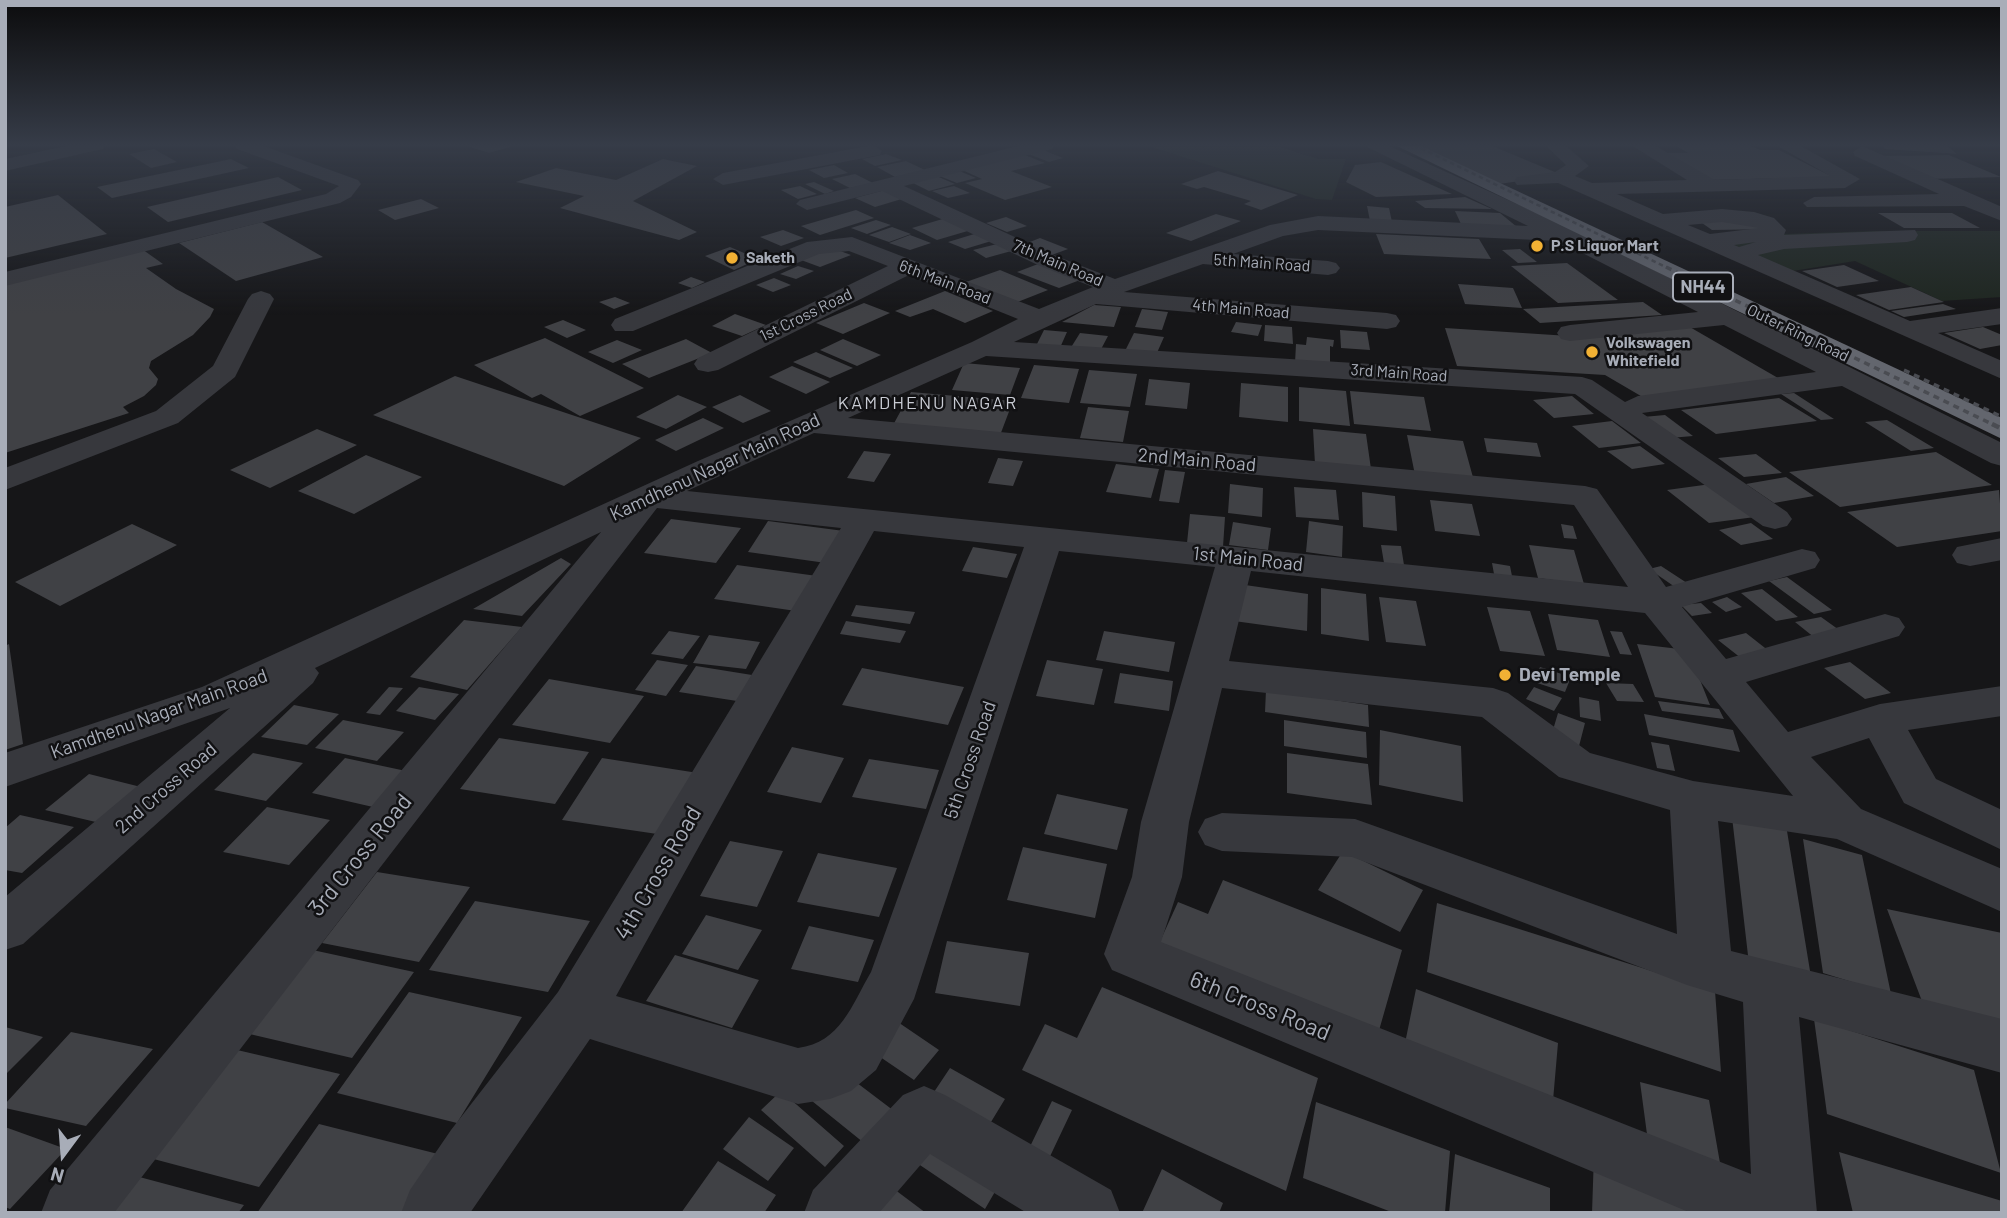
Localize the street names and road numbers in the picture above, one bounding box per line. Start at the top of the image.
street label: 7th Main Road [1010,235,1106,291]
street label: 5th Main Road [1213,250,1311,276]
street label: 6th Main Road [896,256,994,308]
road number: NH44 [1673,272,1733,302]
street label: 1st Cross Road [757,284,855,346]
street label: 4th Main Road [1192,295,1290,323]
street label: Outer Ring Road [1744,300,1852,366]
street label: 3rd Main Road [1350,360,1448,386]
street label: Kamdhenu Nagar Main Road [606,408,824,526]
street label: 2nd Main Road [1137,443,1257,477]
street label: 1st Main Road [1192,542,1304,576]
street label: Kamdhenu Nagar Main Road [47,664,271,764]
street label: 5th Cross Road [939,698,1001,822]
street label: 2nd Cross Road [111,738,221,838]
street label: 3rd Cross Road [302,788,418,922]
street label: 4th Cross Road [609,801,707,945]
street label: 6th Cross Road [1186,965,1334,1047]

